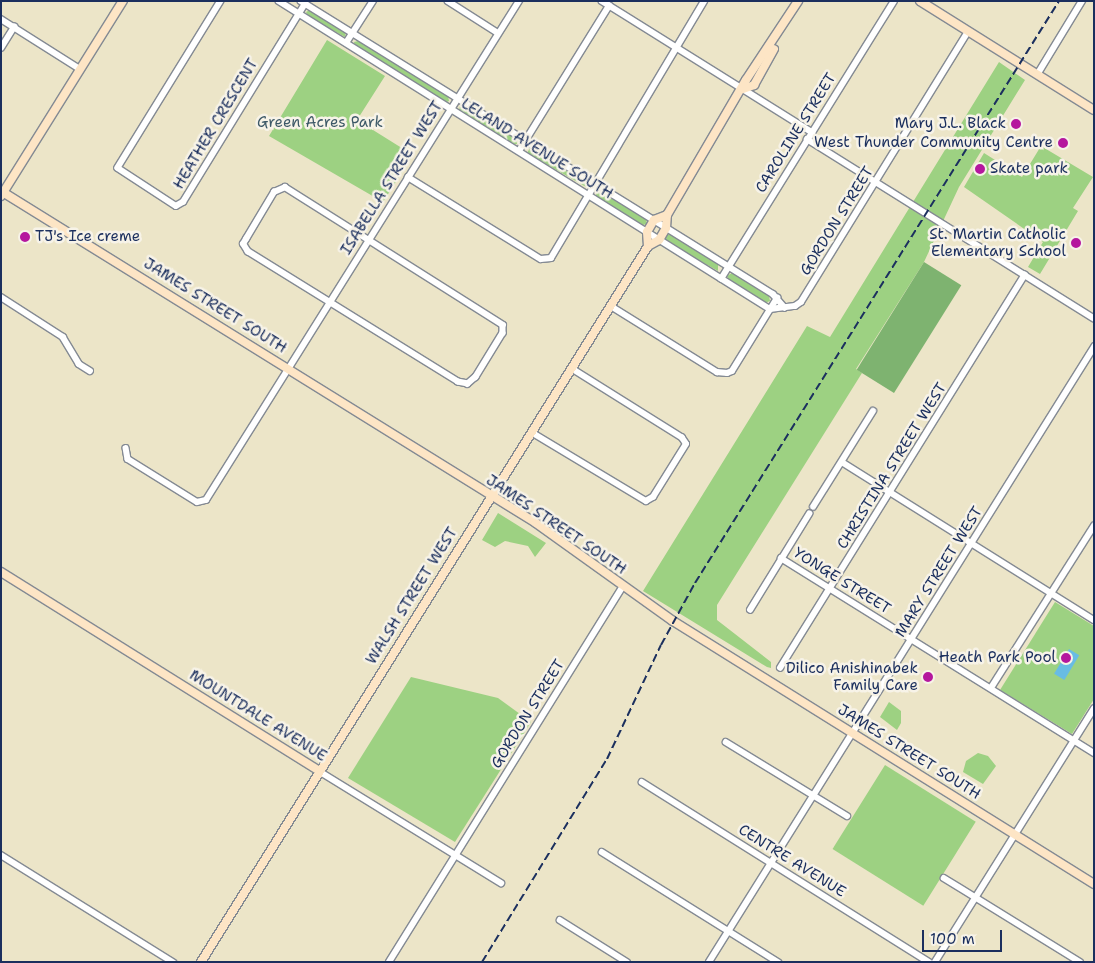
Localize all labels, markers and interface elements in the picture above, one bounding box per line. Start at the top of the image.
street label: HEATHER CRESCENT [170,56,262,192]
street label: CAROLINE STREET [752,70,840,196]
street label: LELAND AVENUE SOUTH [458,95,616,203]
street label: ISABELLA STREET WEST [337,98,447,258]
park label: Green Acres Park [257,114,383,132]
place label: Mary J.L. Black [895,115,1006,133]
marker: Mary J.L. Black [1010,118,1022,130]
place label: West Thunder Community Centre [814,134,1053,152]
marker: West Thunder Community Centre [1057,137,1069,149]
place label: Skate park [990,160,1068,178]
street label: GORDON STREET [796,163,878,279]
marker: Skate park [974,163,986,175]
place label: St. Martin Catholic Elementary School [929,225,1066,260]
place label: TJ's Ice creme [35,228,140,246]
marker: TJ's Ice creme [19,231,31,243]
marker: St. Martin Catholic Elementary School [1070,237,1082,249]
street label: JAMES STREET SOUTH [140,255,290,357]
street label: CHRISTINA STREET WEST [833,380,951,552]
street label: JAMES STREET SOUTH [483,471,629,579]
street label: MARY STREET WEST [891,503,987,641]
street label: WALSH STREET WEST [362,524,462,668]
street label: YONGE STREET [790,544,894,618]
place label: Heath Park Pool [939,649,1056,667]
marker: Heath Park Pool [1060,652,1072,664]
street label: GORDON STREET [487,656,569,772]
place label: Dilico Anishinabek Family Care [786,659,918,694]
street label: MOUNTDALE AVENUE [186,666,330,766]
marker: Dilico Anishinabek Family Care [922,671,934,683]
street label: JAMES STREET SOUTH [834,701,984,803]
street label: CENTRE AVENUE [735,821,849,901]
scale bar [925,920,1005,952]
text: 100 m [930,929,975,949]

